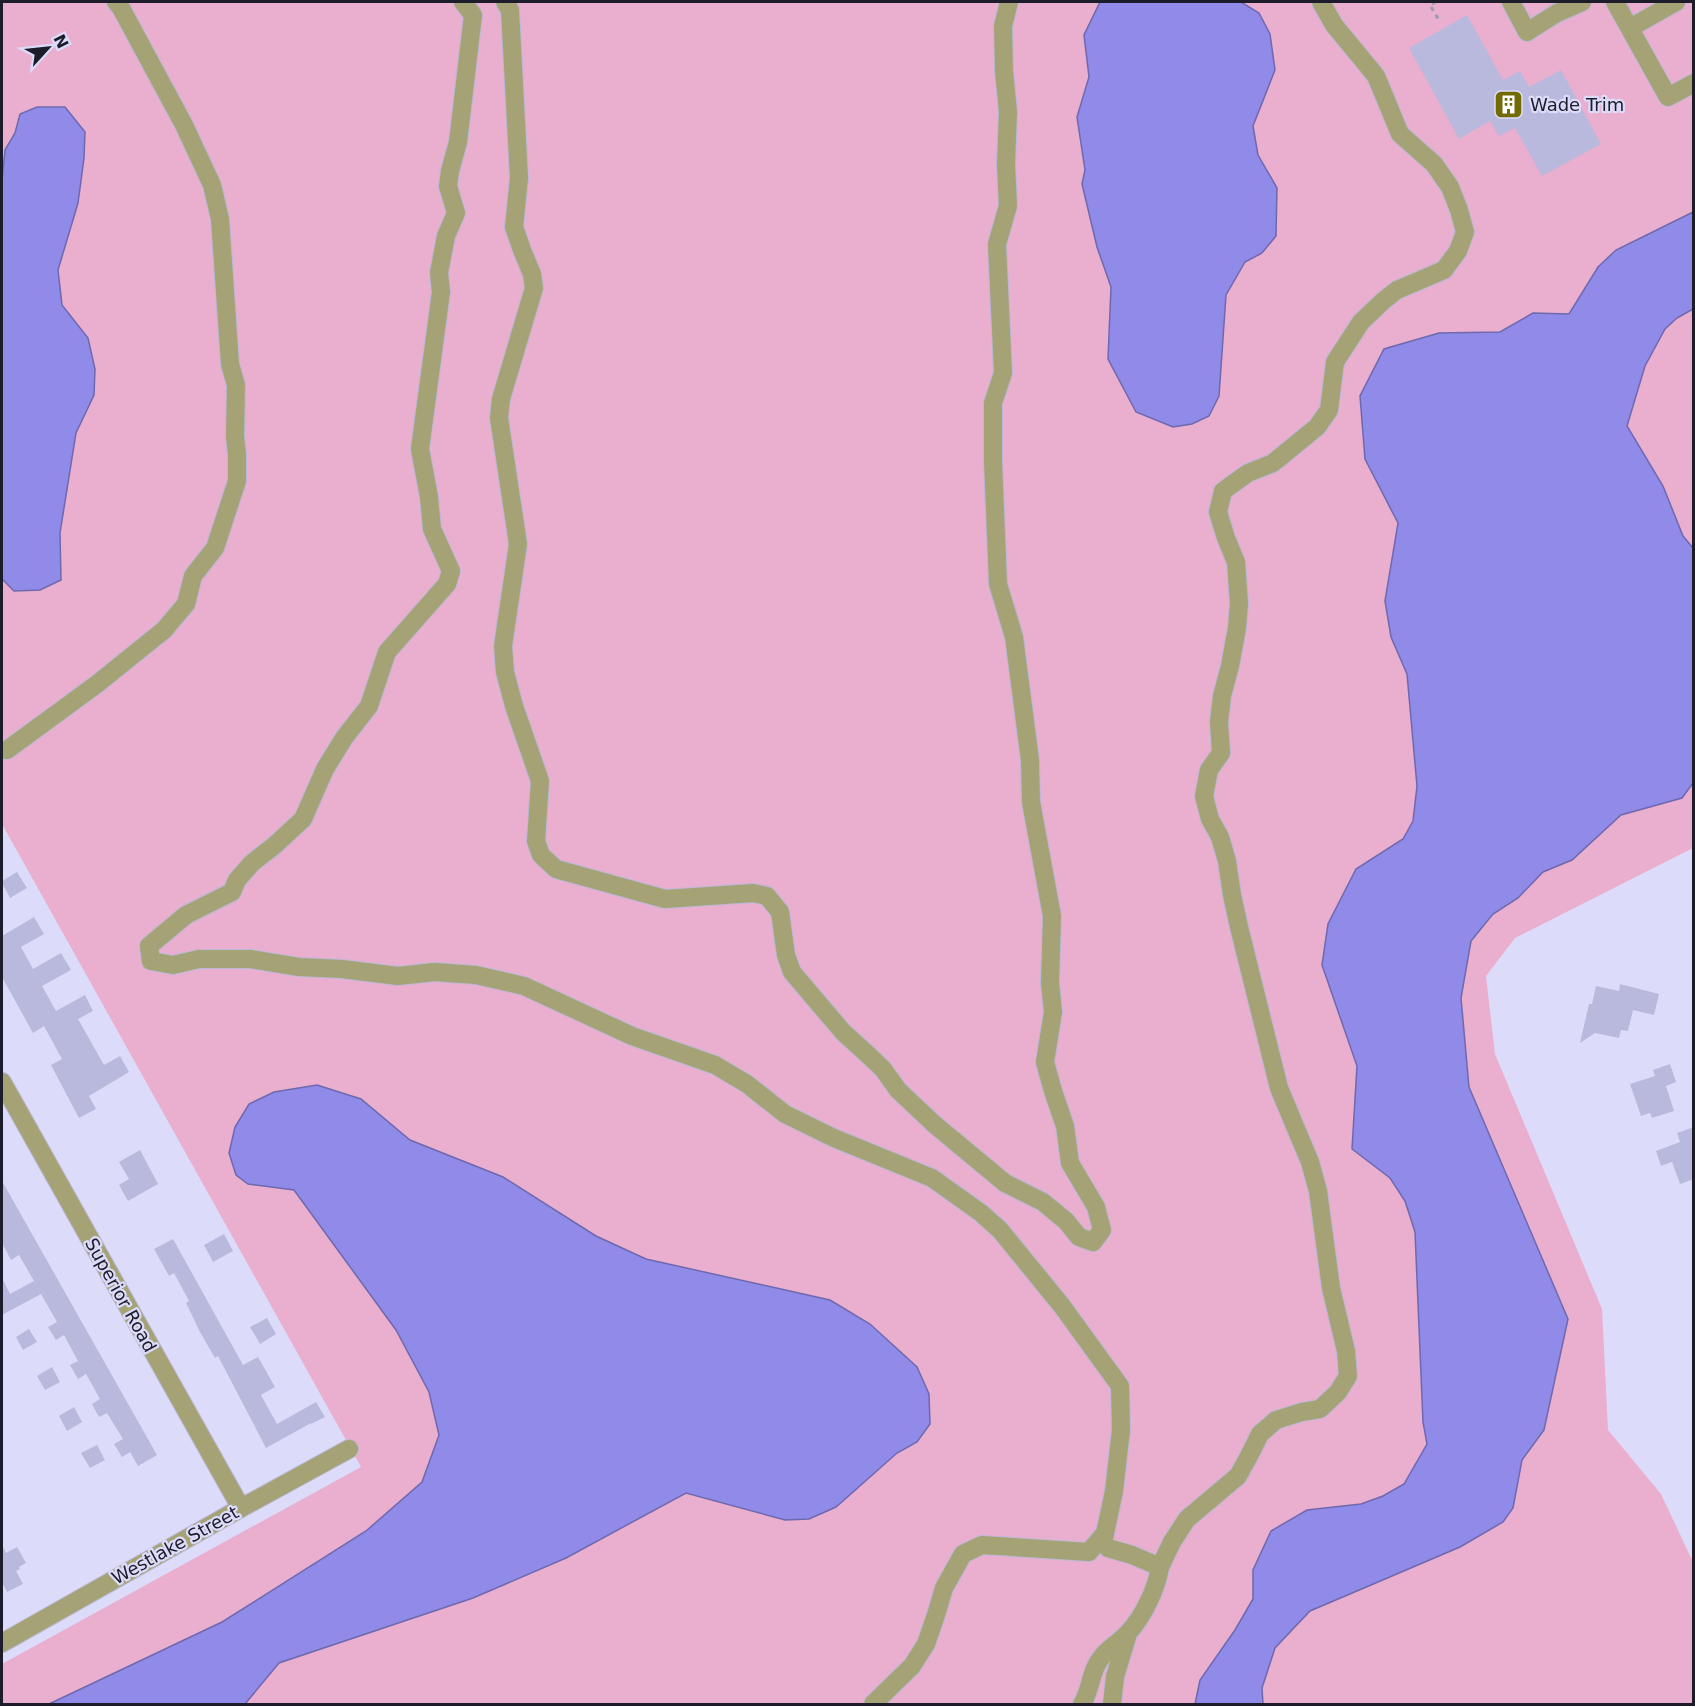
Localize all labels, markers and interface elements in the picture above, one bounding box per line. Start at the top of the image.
north arrow [18,18,78,78]
text: N [49,31,72,52]
building icon: Wade Trim [1493,88,1525,120]
place label: Wade Trim [1530,94,1624,115]
street label: Superior Road [81,1234,161,1356]
street label: Westlake Street [108,1502,242,1588]

